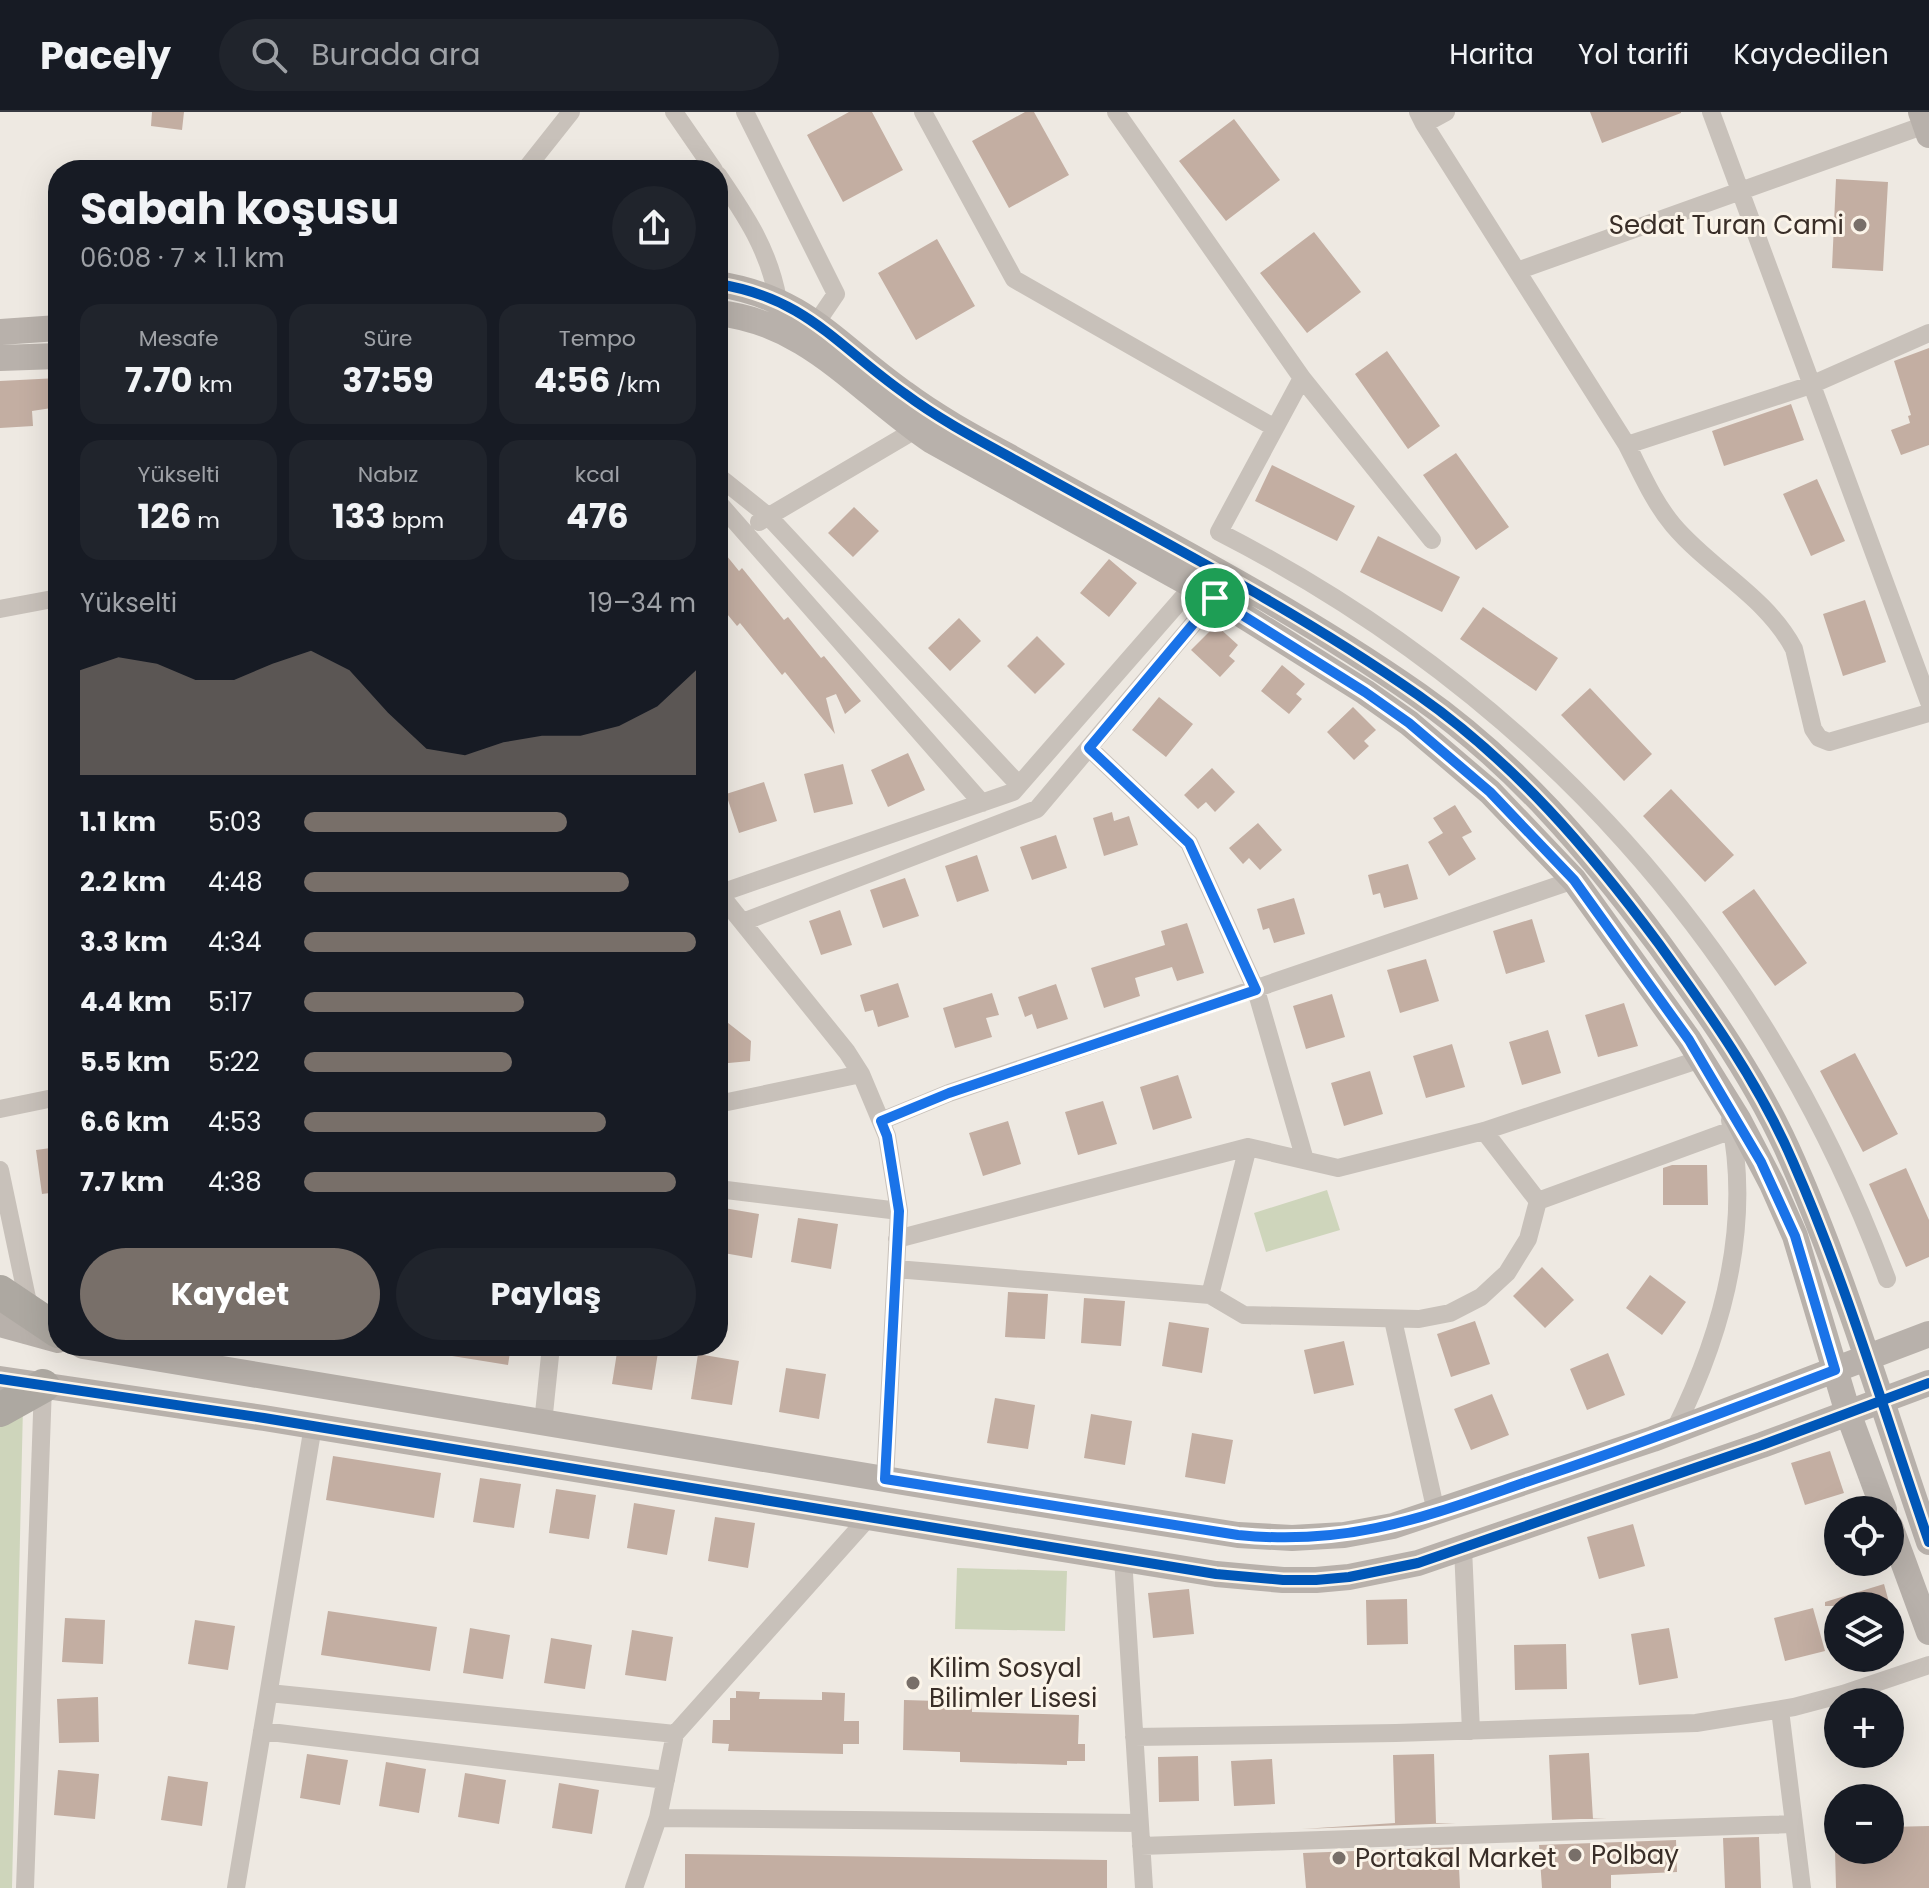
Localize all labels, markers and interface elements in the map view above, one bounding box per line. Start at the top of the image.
search box [219,19,779,91]
text: Pacely [40,29,171,82]
icon: search [247,33,291,77]
text: Burada ara [311,33,481,76]
text: Harita [1449,35,1534,74]
text: Yol tarifi [1578,35,1689,74]
text: Kaydedilen [1733,35,1889,74]
text: Sabah koşusu [80,178,399,239]
button: share [612,186,696,270]
place label: Sedat Turan Cami [1609,207,1844,243]
marker: Sedat Turan Cami [1851,216,1869,234]
text: 06:08 · 7 × 1.1 km [80,240,285,276]
text: Mesafe [139,323,219,354]
text: Süre [364,323,412,354]
text: Tempo [559,323,636,354]
text: 7.70 [125,356,193,404]
text: 37:59 [342,356,434,404]
text: 4:56 [534,356,610,404]
text: km [193,369,233,400]
text: /km [610,369,661,400]
text: Yükselti [138,459,220,490]
text: Nabız [358,459,418,490]
text: kcal [575,459,620,490]
text: 126 [137,492,191,540]
text: 133 [332,492,386,540]
text: 476 [566,492,629,540]
text: m [191,505,220,536]
text: bpm [386,505,444,536]
pin [1181,564,1249,632]
icon: arrive [1193,576,1237,620]
text: Yükselti [80,585,177,621]
text: 19–34 m [588,585,696,621]
text: 1.1 km [80,804,156,840]
text: 5:03 [208,804,262,840]
text: 2.2 km [80,864,166,900]
text: 4:48 [208,864,263,900]
text: 3.3 km [80,924,168,960]
text: 4:34 [208,924,262,960]
text: 4.4 km [80,984,172,1020]
text: 5:17 [208,984,252,1020]
text: 5.5 km [80,1044,170,1080]
text: 5:22 [208,1044,260,1080]
text: 6.6 km [80,1104,170,1140]
text: 4:53 [208,1104,262,1140]
text: 7.7 km [80,1164,164,1200]
text: 4:38 [208,1164,262,1200]
button: Kaydet [80,1248,380,1340]
button: Paylaş [396,1248,696,1340]
map controls [1824,1496,1904,1864]
button: locate [1824,1496,1904,1576]
button: layers [1824,1592,1904,1672]
place label: Kilim Sosyal Bilimler Lisesi [929,1650,1097,1716]
marker: Kilim Sosyal Bilimler Lisesi [904,1674,922,1692]
button: + [1824,1688,1904,1768]
button: − [1824,1784,1904,1864]
place label: Polbay [1591,1837,1679,1873]
place label: Portakal Market [1355,1840,1556,1876]
marker: Polbay [1566,1846,1584,1864]
marker: Portakal Market [1330,1849,1348,1867]

